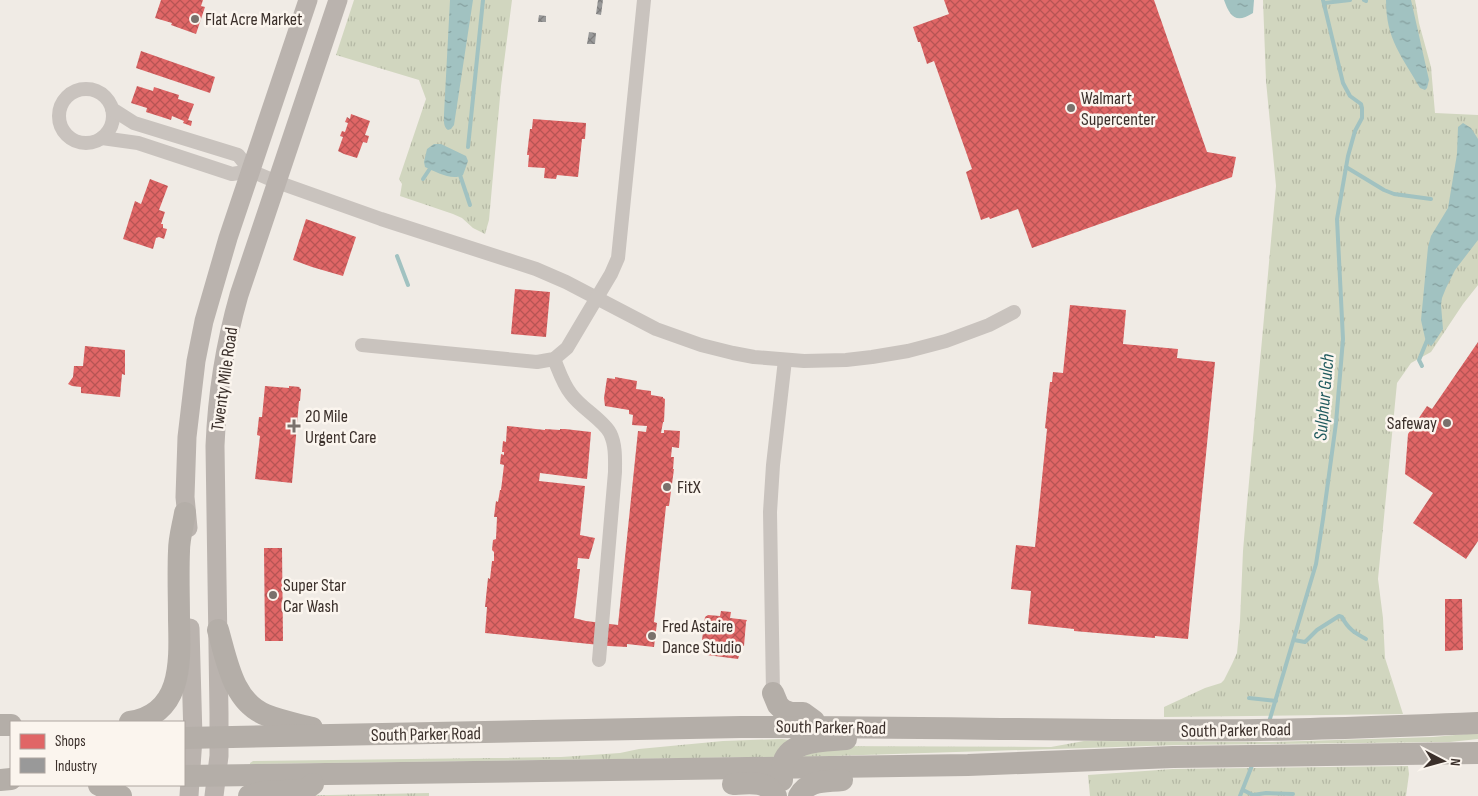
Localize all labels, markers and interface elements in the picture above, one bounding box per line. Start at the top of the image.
place label: Flat Acre Market [205,9,303,30]
marker: Flat Acre Market [189,13,201,25]
place label: Walmart Supercenter [1081,88,1156,130]
marker: Walmart Supercenter [1065,102,1077,114]
street label: Twenty Mile Road [207,326,242,432]
water label: Sulphur Gulch [1309,353,1340,441]
place label: 20 Mile Urgent Care [305,406,377,448]
place label: Safeway [1387,413,1437,434]
marker: Safeway [1441,417,1453,429]
marker: 20 Mile Urgent Care [287,419,301,433]
place label: FitX [677,477,701,498]
marker: FitX [661,481,673,493]
place label: Super Star Car Wash [283,575,346,617]
marker: Super Star Car Wash [267,589,279,601]
place label: Fred Astaire Dance Studio [662,616,742,658]
marker: Fred Astaire Dance Studio [646,630,658,642]
street label: South Parker Road [776,716,886,739]
street label: South Parker Road [1181,719,1291,742]
legend [10,721,185,786]
street label: South Parker Road [371,723,481,746]
text: Shops [55,732,86,751]
north arrow [1418,736,1468,786]
text: Industry [55,757,97,776]
text: N [1447,758,1464,767]

